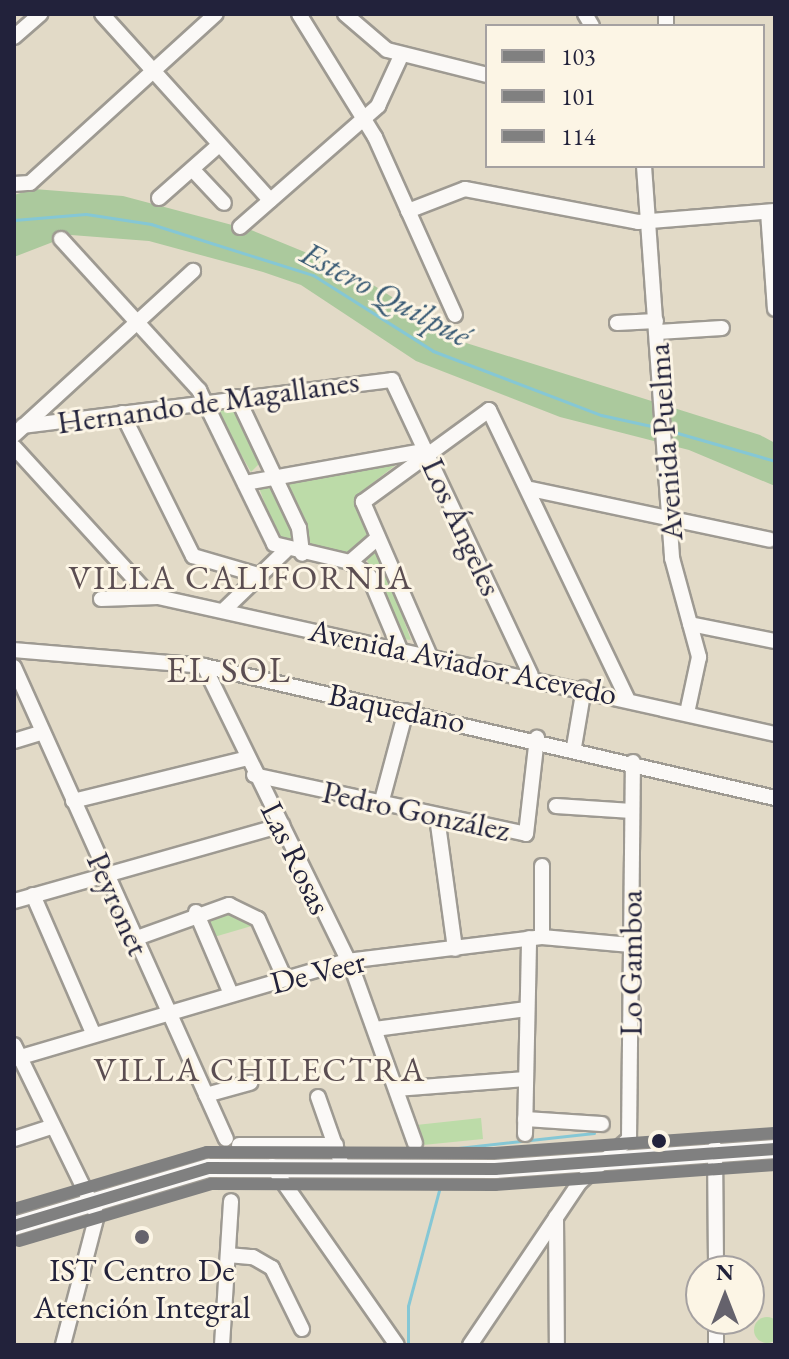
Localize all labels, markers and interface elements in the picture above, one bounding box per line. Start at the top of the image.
legend [485,24,765,168]
text: 103 [561,41,596,72]
text: 101 [561,81,596,112]
text: 114 [561,121,596,152]
water label: Estero Quilpué [294,232,478,356]
street label: Avenida Puelma [639,342,691,542]
street label: Hernando de Magallanes [54,362,362,442]
street label: Los Ángeles [413,452,511,602]
district label: VILLA CALIFORNIA [68,558,414,598]
street label: Avenida Aviador Acevedo [306,611,620,713]
district label: EL SOL [166,648,292,692]
street label: Baquedano [325,675,469,741]
street label: Pedro González [319,772,513,850]
street label: Las Rosas [252,796,340,920]
street label: Peyronet [78,847,158,961]
street label: Lo Gamboa [612,890,650,1036]
street label: De Veer [266,942,370,1002]
district label: VILLA CHILECTRA [94,1050,426,1090]
unlabelled marker [651,1133,667,1149]
marker: IST Centro De Atención Integral [131,1226,153,1248]
place label: IST Centro De Atención Integral [34,1252,250,1327]
north arrow [685,1255,765,1335]
text: N [716,1258,734,1287]

